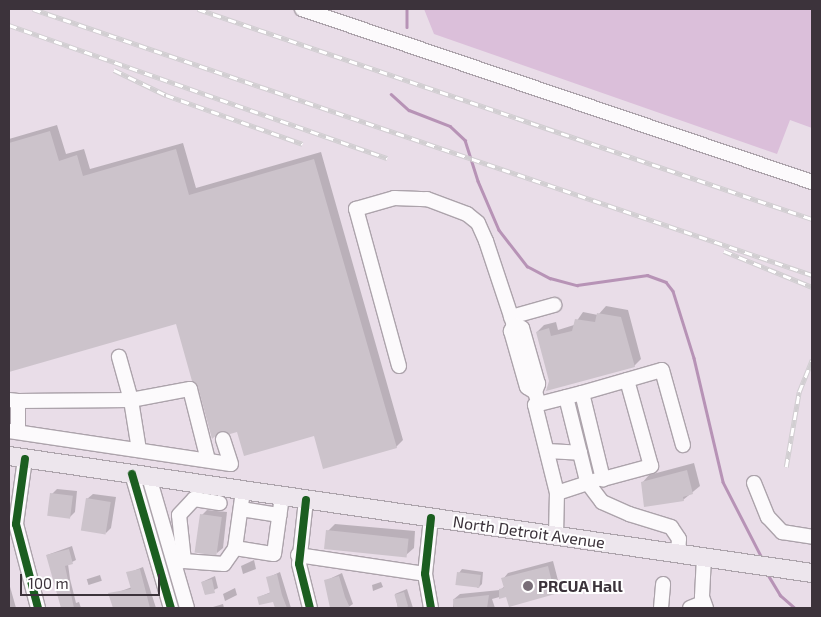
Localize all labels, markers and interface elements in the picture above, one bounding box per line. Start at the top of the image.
street label: North Detroit Avenue [452,512,606,552]
scale bar [22,564,162,596]
text: 100 m [28,574,69,592]
place label: PRCUA Hall [538,576,623,596]
marker: PRCUA Hall [522,580,534,592]

